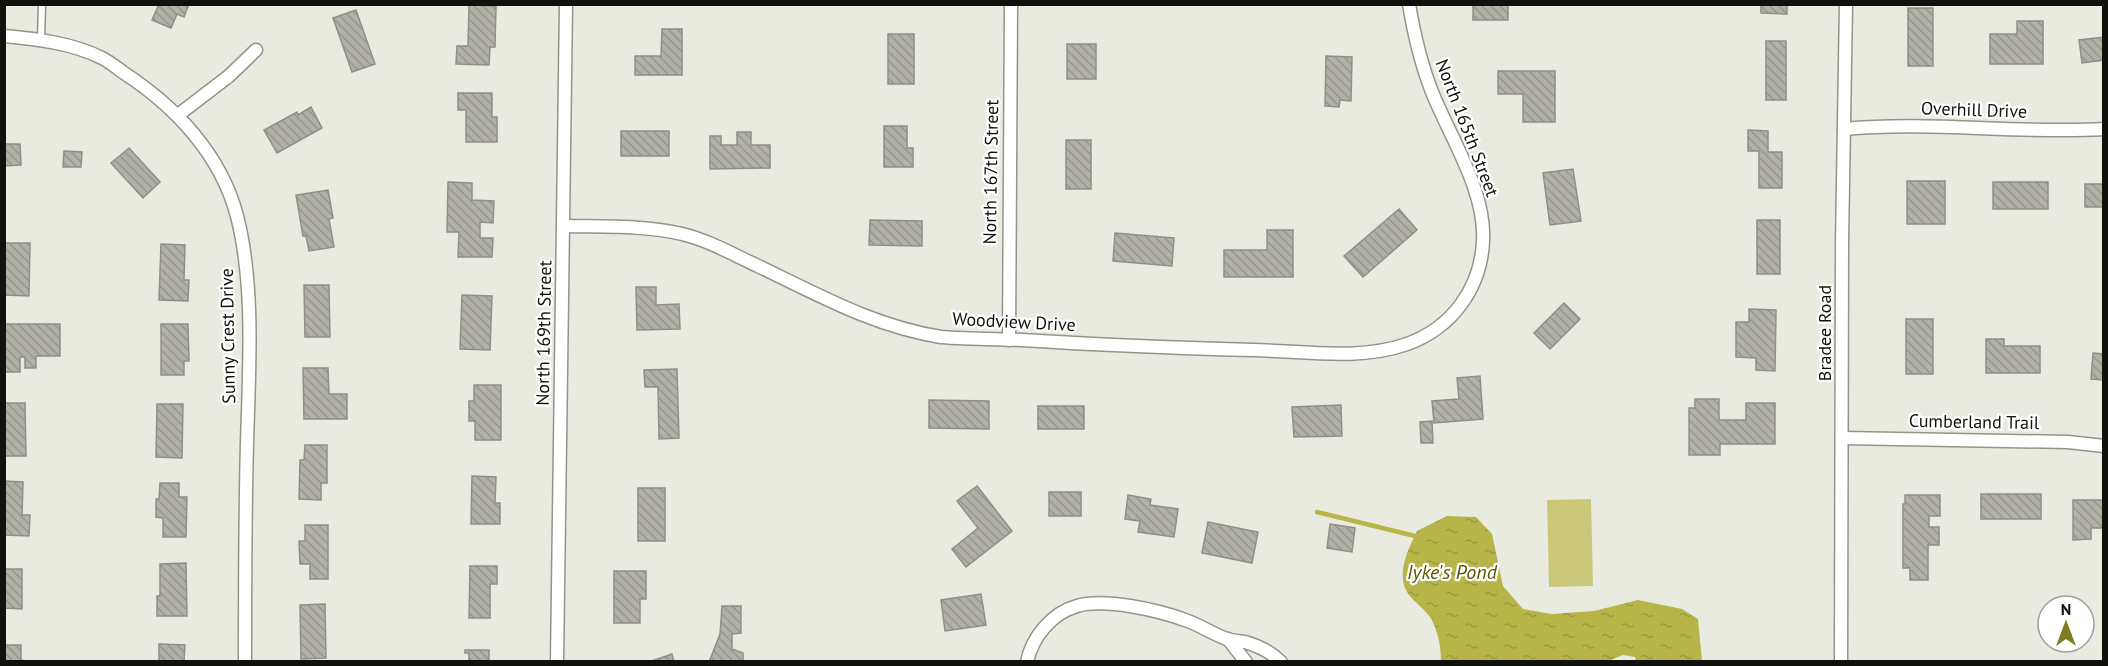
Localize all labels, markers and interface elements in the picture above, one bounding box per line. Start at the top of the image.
street label: North 165th Street [1431,56,1504,200]
street label: Overhill Drive [1921,96,2027,123]
street label: North 167th Street [978,99,1003,245]
street label: North 169th Street [531,260,556,406]
street label: Sunny Crest Drive [215,268,240,404]
street label: Bradee Road [1813,285,1836,381]
street label: Woodview Drive [952,307,1076,336]
street label: Cumberland Trail [1909,409,2040,434]
water label: Iyke's Pond [1407,559,1498,585]
north arrow [2036,594,2096,654]
text: N [2061,599,2071,619]

